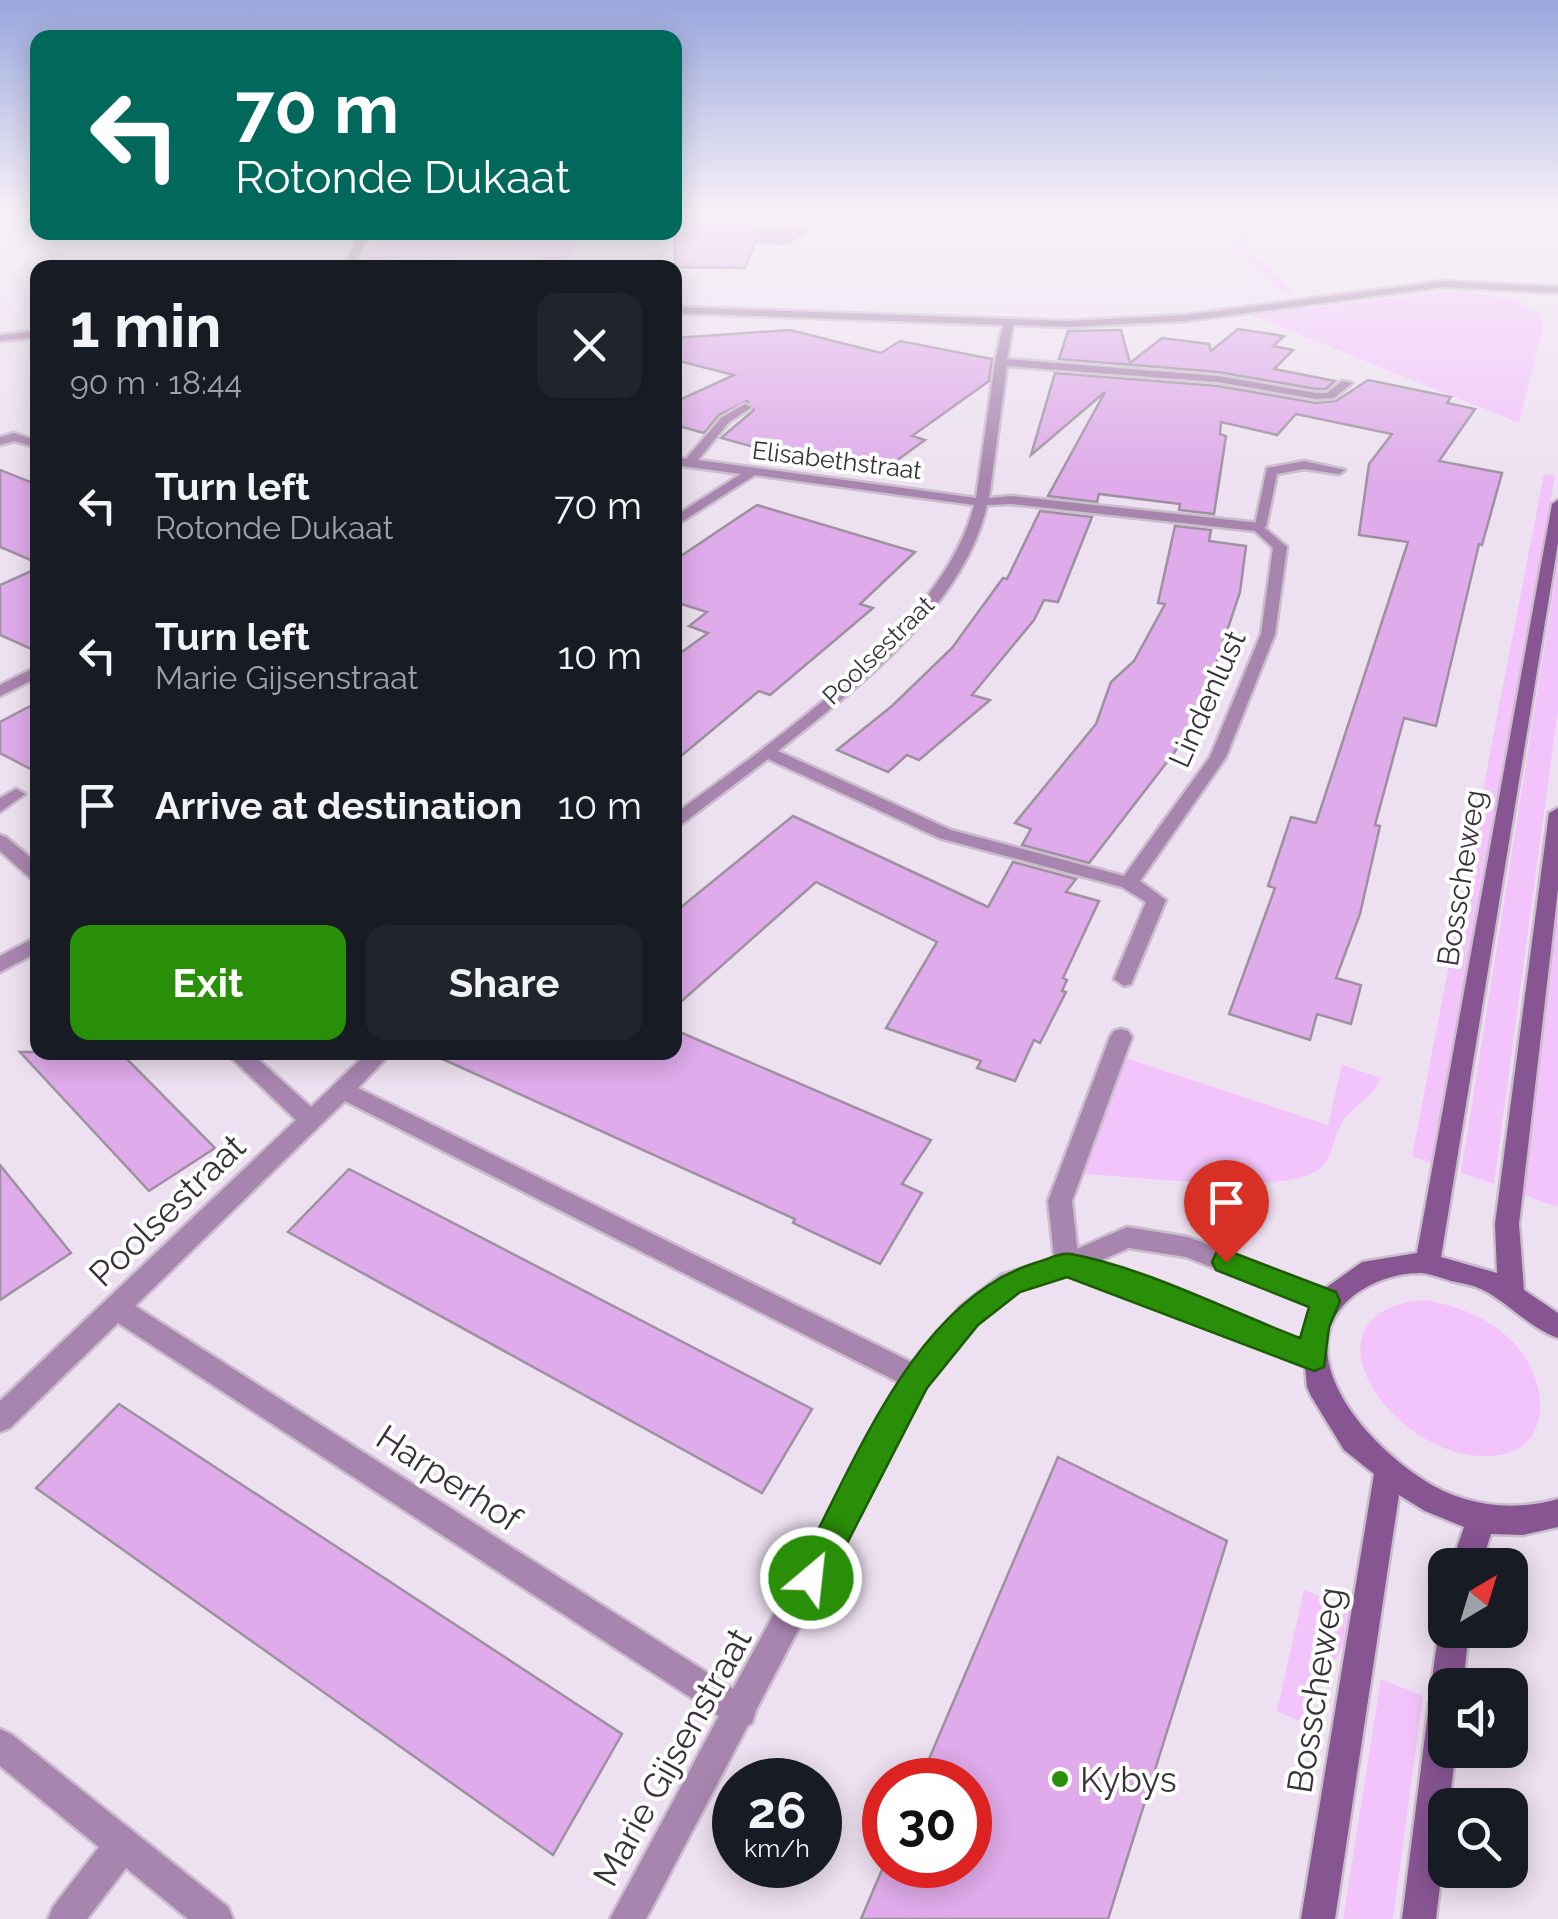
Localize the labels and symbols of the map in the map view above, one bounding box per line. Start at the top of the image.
street label: Elisabethstraat [750,435,924,485]
street label: Poolsestraat [816,589,940,711]
street label: Lindenlust [1161,625,1253,773]
street label: Bosscheweg [1430,787,1492,969]
street label: Poolsestraat [81,1125,254,1294]
pin [1184,1160,1269,1263]
street label: Harperhof [369,1416,530,1541]
position arrow [759,1526,863,1630]
north arrow [1428,1548,1528,1648]
street label: Bosscheweg [1279,1584,1351,1796]
street label: Marie Gijsenstraat [584,1621,760,1893]
speed limit sign: 30 [862,1758,992,1888]
place label: Kybys [1080,1759,1177,1800]
marker: Kybys [1049,1768,1071,1790]

